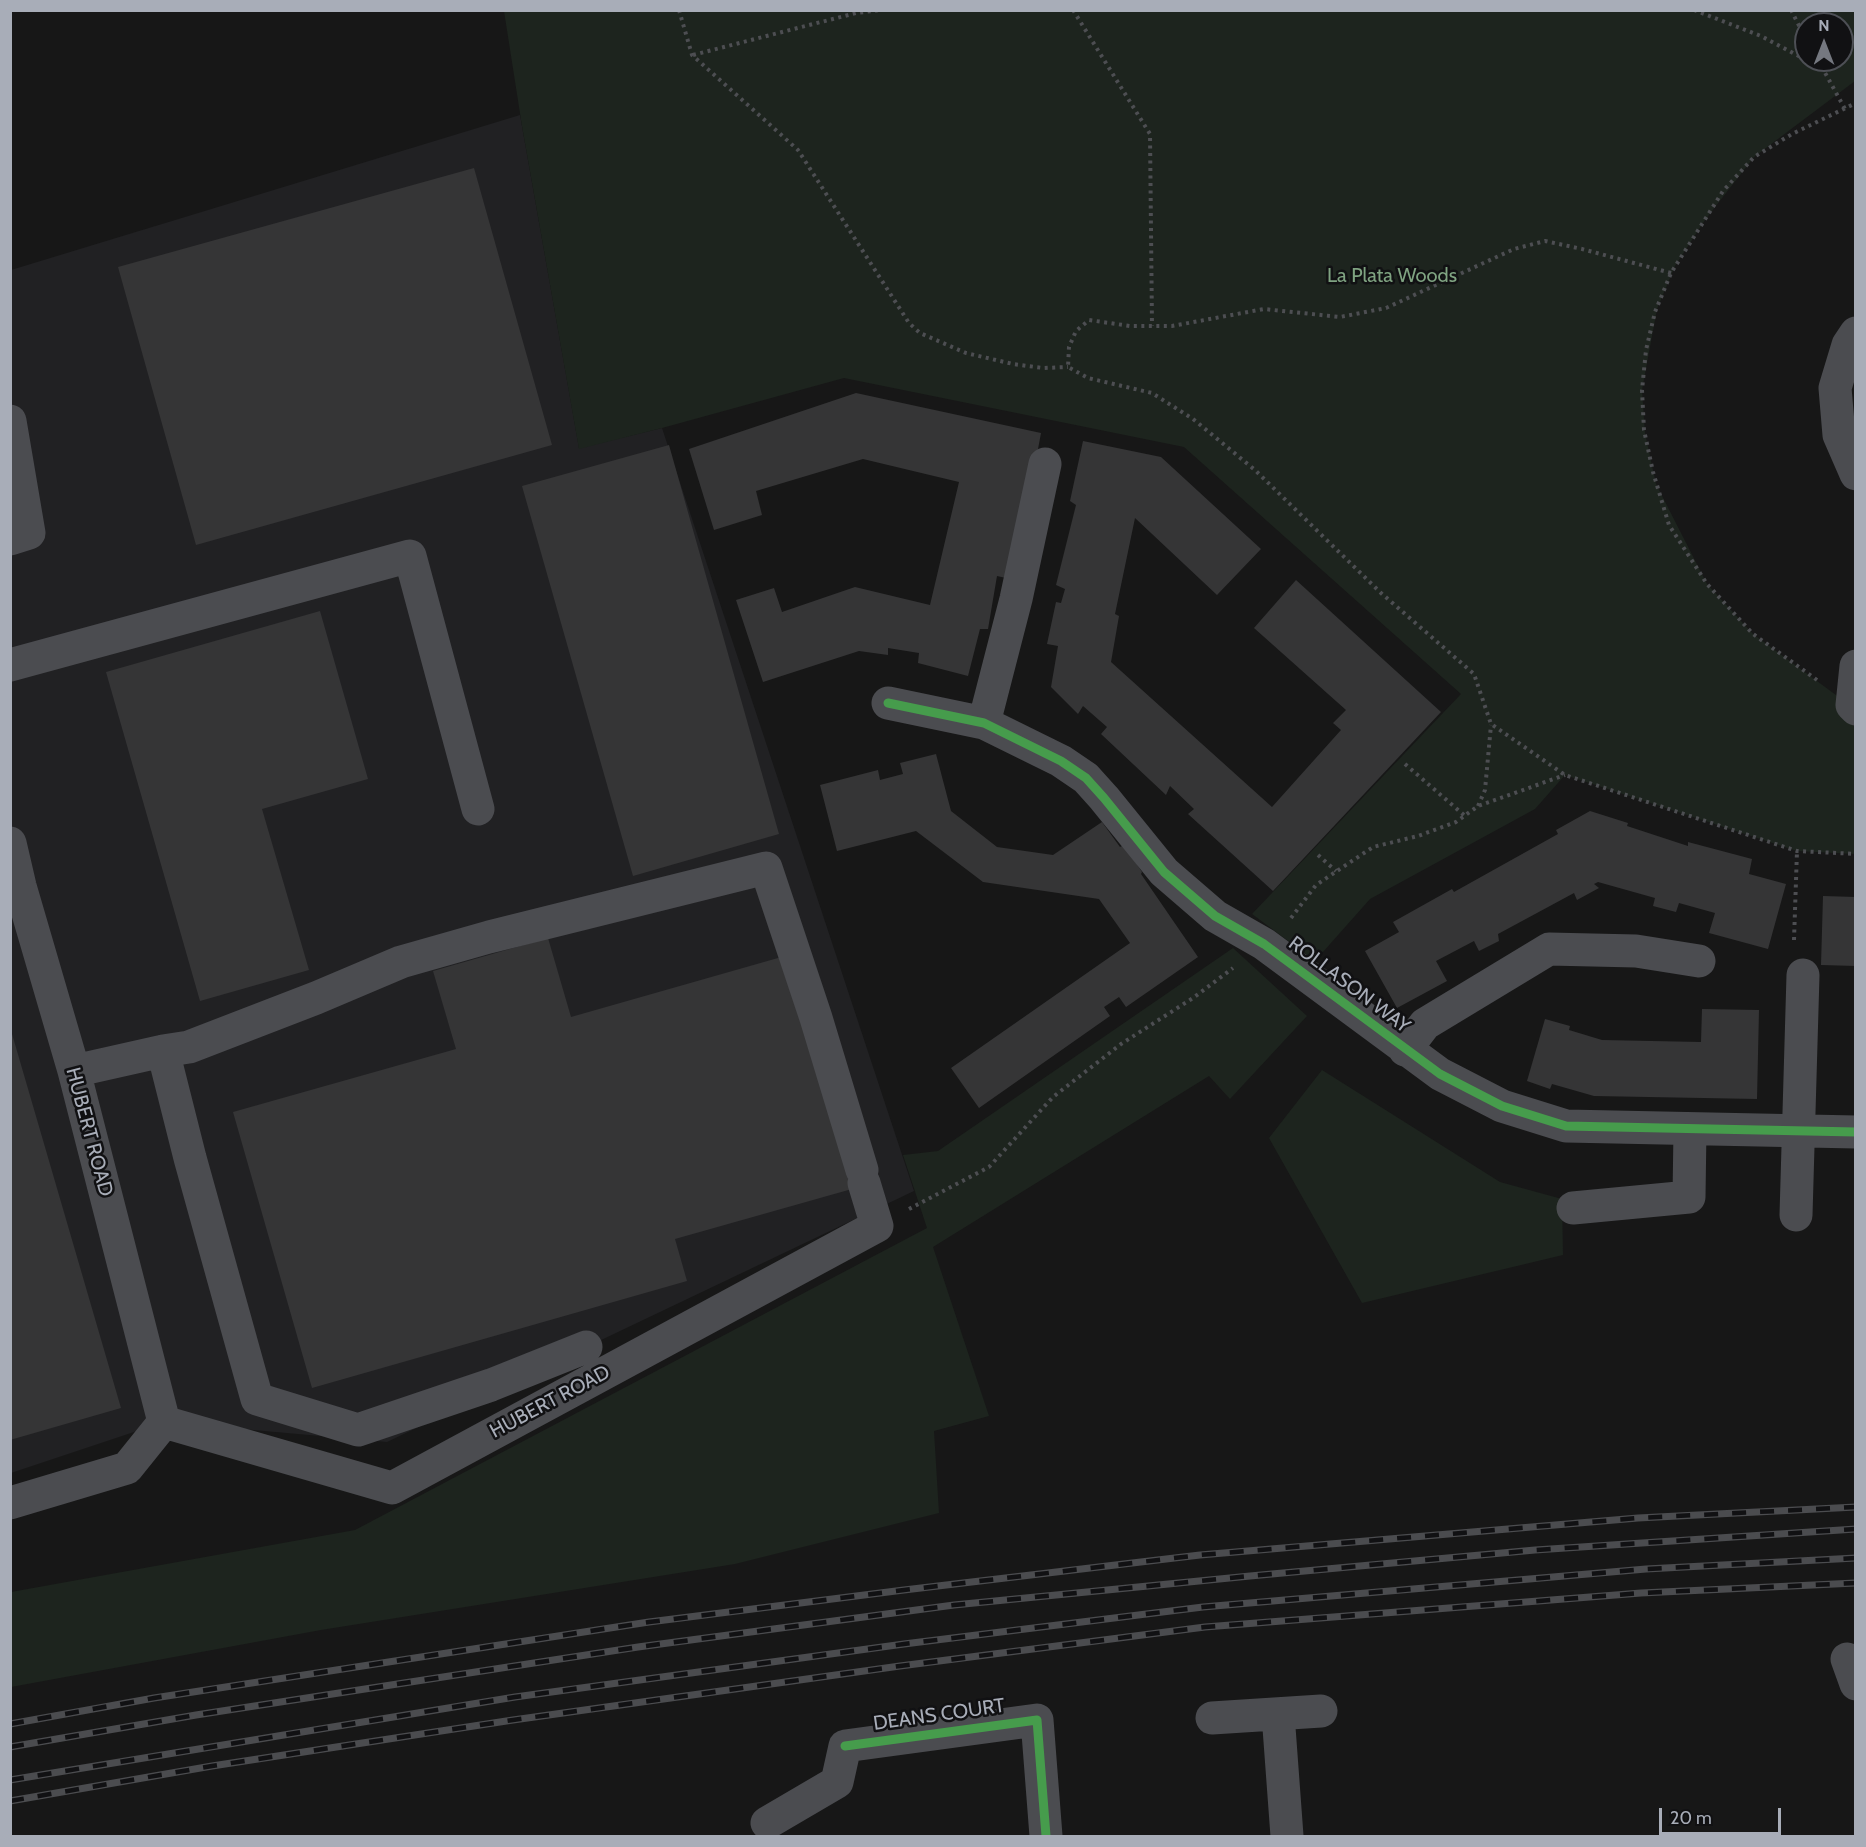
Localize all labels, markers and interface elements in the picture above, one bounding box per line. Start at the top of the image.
north arrow [1794,12,1854,72]
text: N [1818,16,1830,35]
park label: La Plata Woods [1327,264,1457,288]
street label: ROLLASON WAY [1283,931,1415,1039]
street label: HUBERT ROAD [60,1065,118,1199]
street label: HUBERT ROAD [486,1360,614,1444]
street label: DEANS COURT [872,1694,1006,1736]
scale bar [1662,1796,1784,1834]
text: 20 m [1670,1807,1712,1829]

